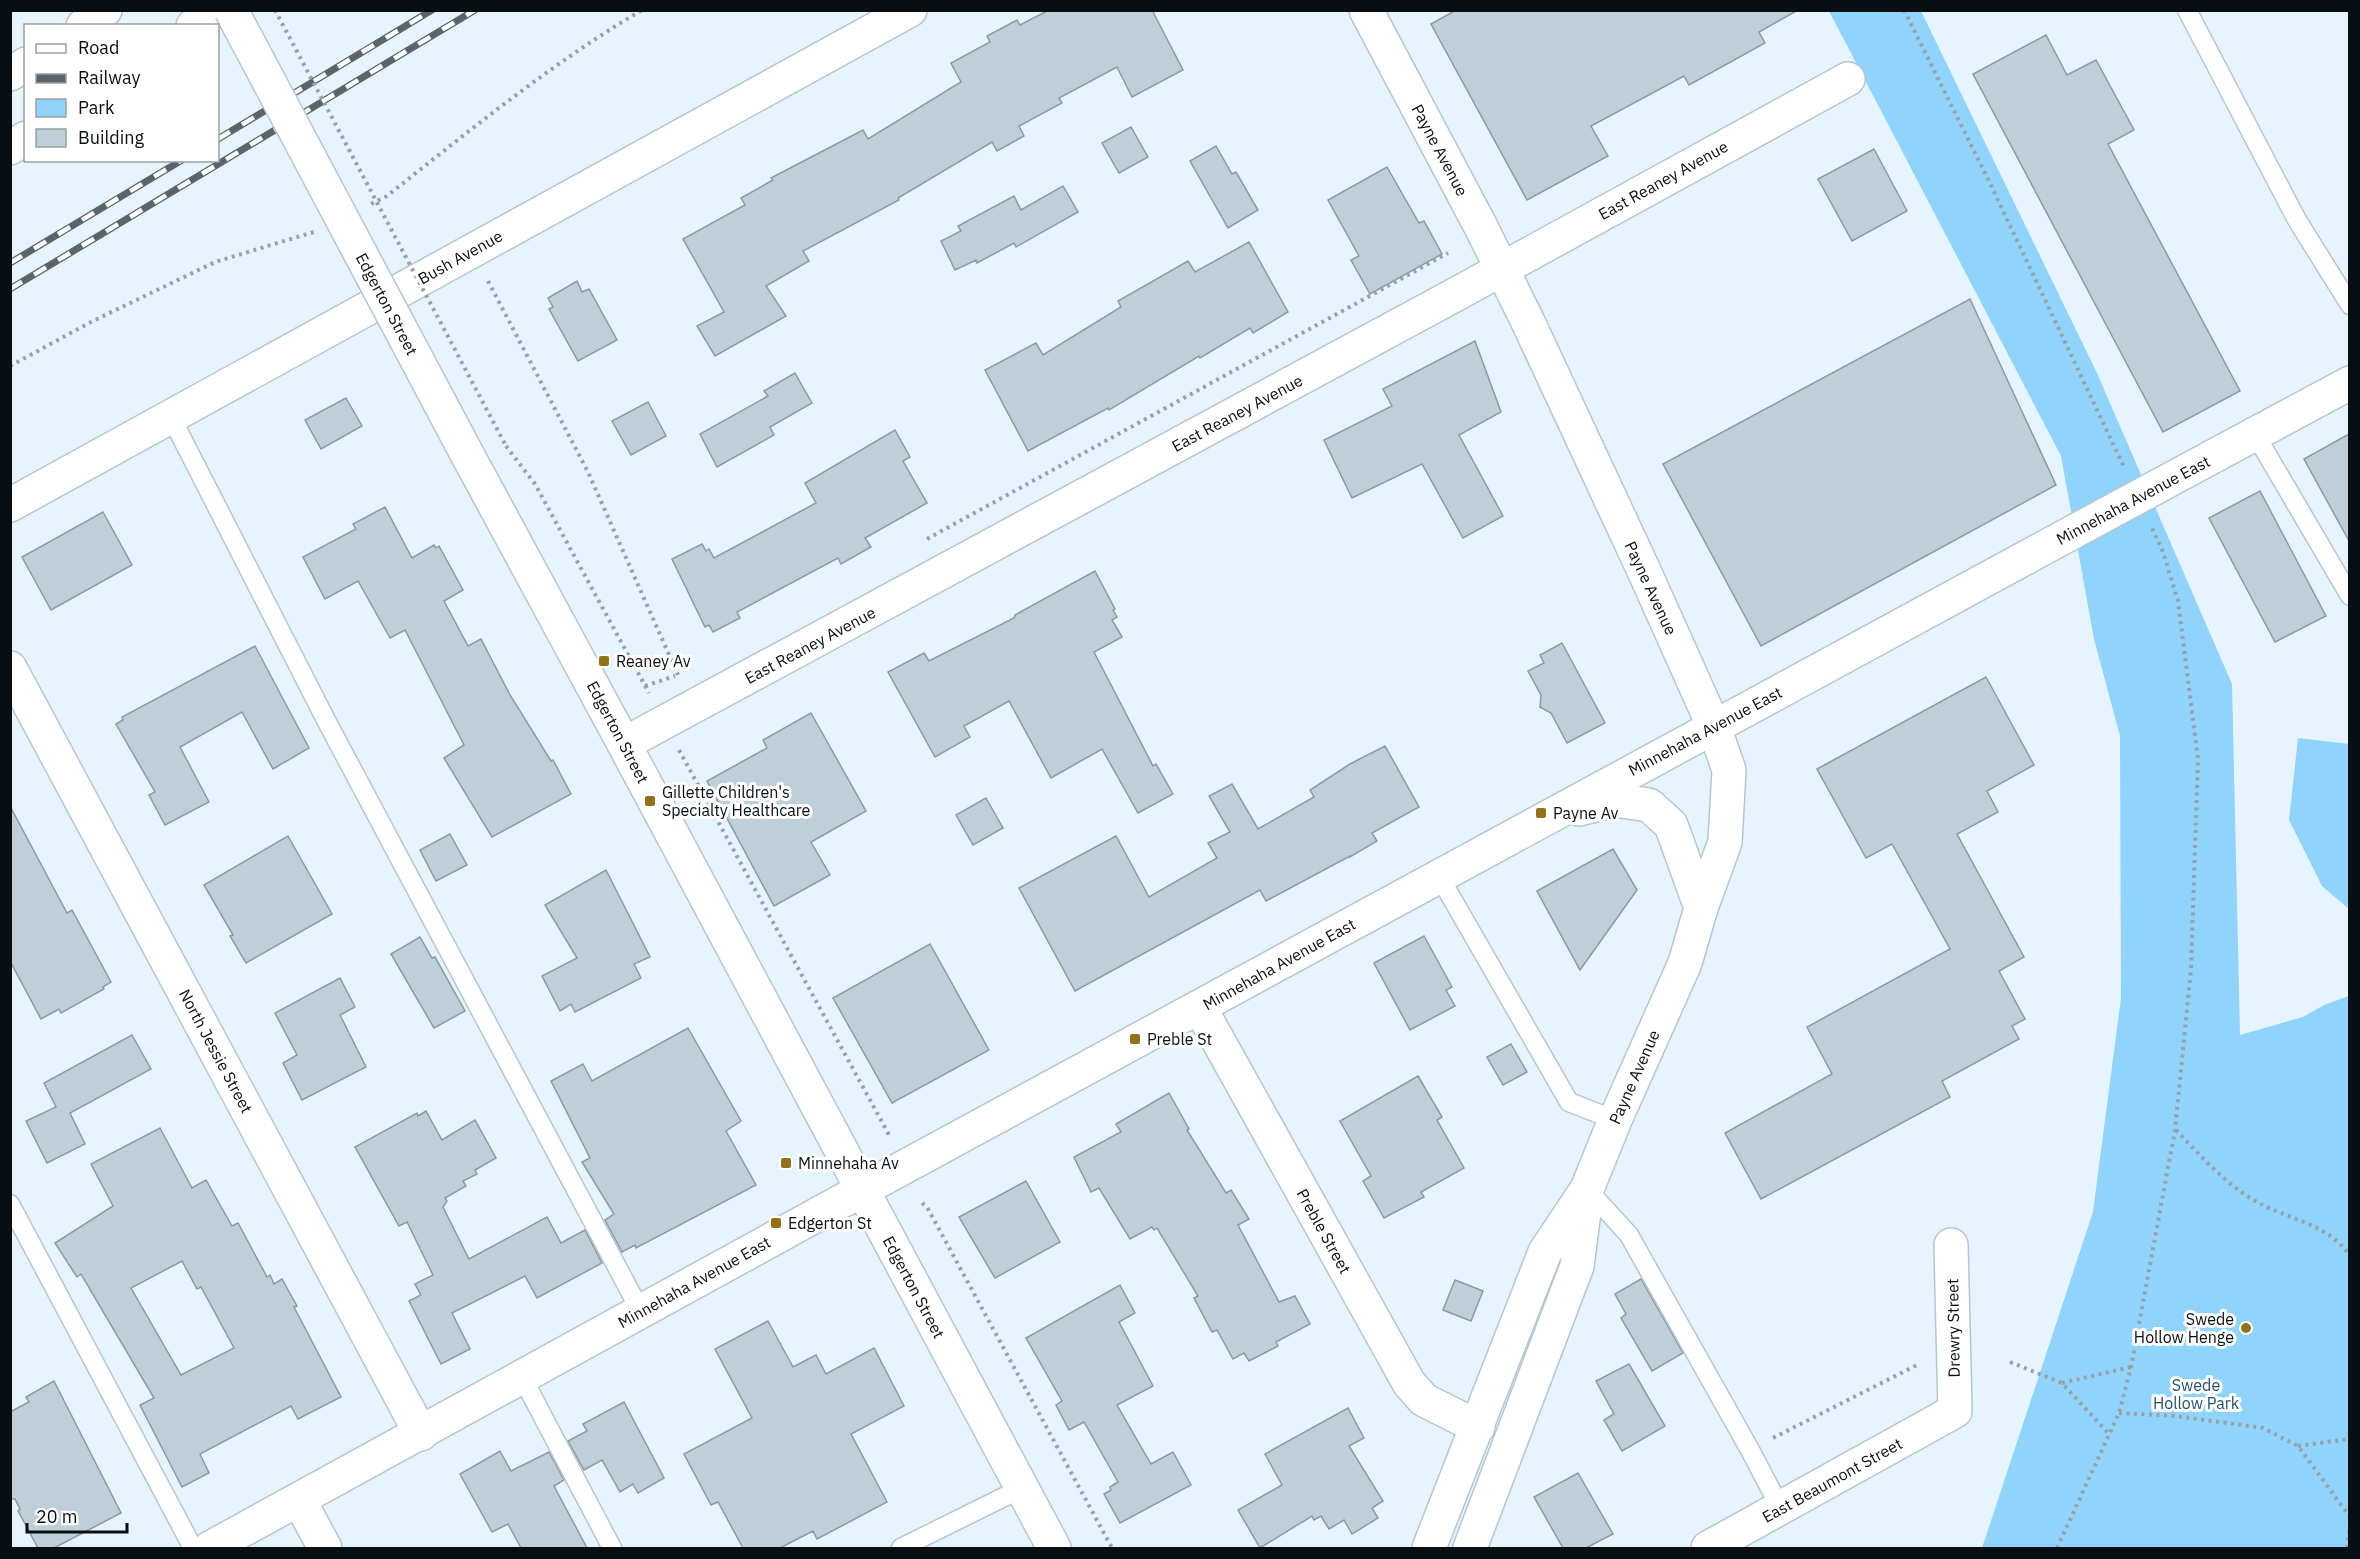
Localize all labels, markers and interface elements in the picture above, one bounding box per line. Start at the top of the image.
legend [24,24,219,162]
text: Road [78,36,119,59]
text: Railway [78,66,140,89]
text: Park [78,96,115,119]
street label: Payne Avenue [1407,101,1473,199]
text: Building [78,126,145,149]
street label: East Reaney Avenue [1595,136,1732,224]
street label: Bush Avenue [414,225,506,288]
street label: Edgerton Street [352,250,422,358]
street label: East Reaney Avenue [1168,370,1306,456]
street label: Minnehaha Avenue East [2053,451,2213,549]
street label: Payne Avenue [1621,538,1682,638]
street label: East Reaney Avenue [741,602,879,688]
place label: Reaney Av [616,651,691,671]
marker: Reaney Av [597,654,611,668]
street label: Edgerton Street [583,678,653,786]
street label: Minnehaha Avenue East [1625,682,1785,780]
place label: Gillette Children's Specialty Healthcare [662,782,811,820]
marker: Gillette Children's Specialty Healthcare [643,794,657,808]
place label: Payne Av [1553,803,1619,823]
marker: Payne Av [1534,806,1548,820]
street label: Minnehaha Avenue East [1199,914,1359,1014]
street label: North Jessie Street [175,986,257,1116]
street label: Payne Avenue [1604,1027,1664,1127]
place label: Preble St [1147,1029,1212,1049]
marker: Preble St [1128,1032,1142,1046]
place label: Minnehaha Av [798,1153,899,1173]
marker: Minnehaha Av [779,1156,793,1170]
street label: Preble Street [1292,1185,1356,1277]
place label: Edgerton St [788,1213,872,1233]
marker: Edgerton St [769,1216,783,1230]
street label: Minnehaha Avenue East [614,1232,774,1332]
street label: Edgerton Street [879,1233,949,1341]
street label: Drewry Street [1942,1278,1964,1378]
place label: Swede Hollow Henge [2134,1309,2234,1347]
marker: Swede Hollow Henge [2239,1321,2253,1335]
park label: Swede Hollow Park [2153,1375,2240,1413]
street label: East Beaumont Street [1758,1433,1906,1527]
scale bar [27,1496,128,1534]
text: 20 m [36,1505,78,1528]

